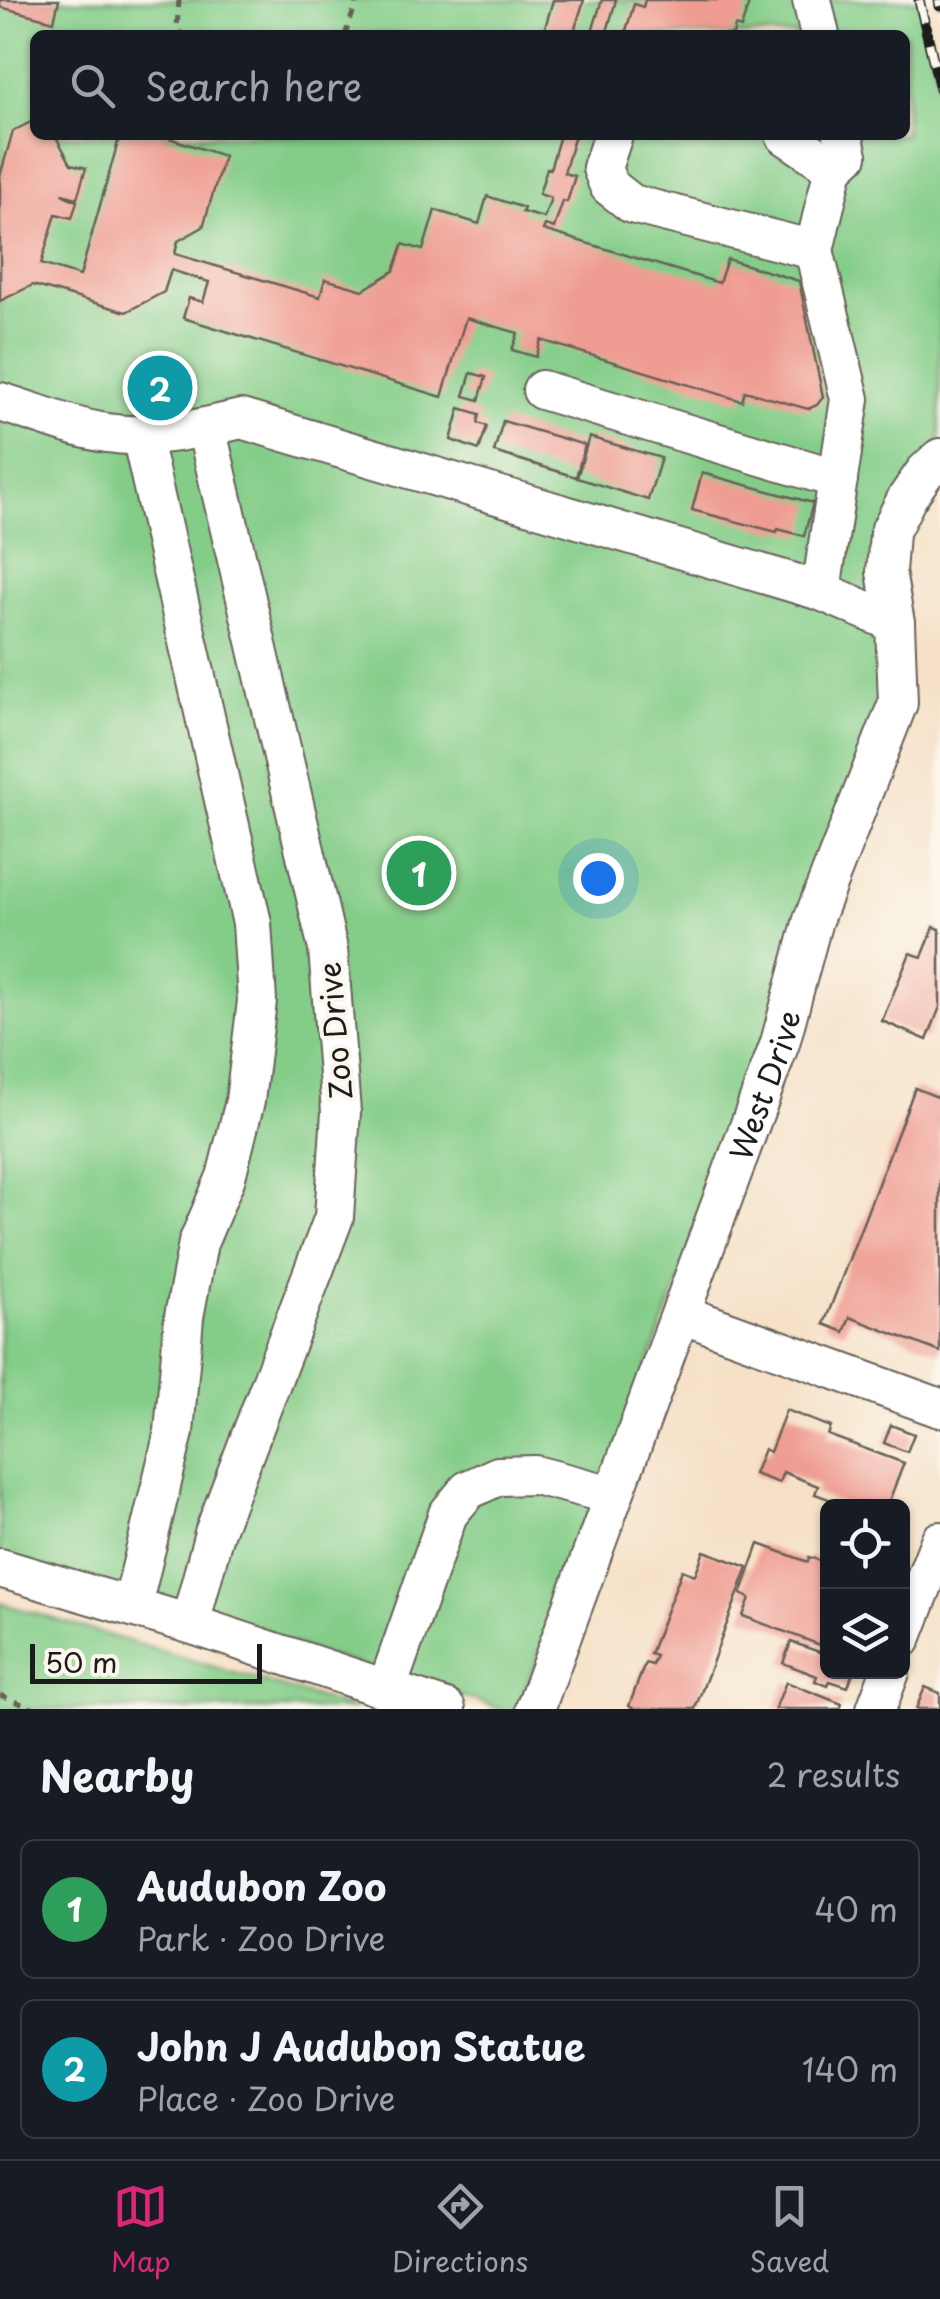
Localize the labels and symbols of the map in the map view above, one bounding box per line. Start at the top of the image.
pin: 2 [128,350,192,426]
pin: 1 [386,836,452,910]
your location [573,853,624,904]
street label: Zoo Drive [306,960,362,1102]
street label: West Drive [717,1005,810,1166]
scale bar [30,1639,262,1684]

